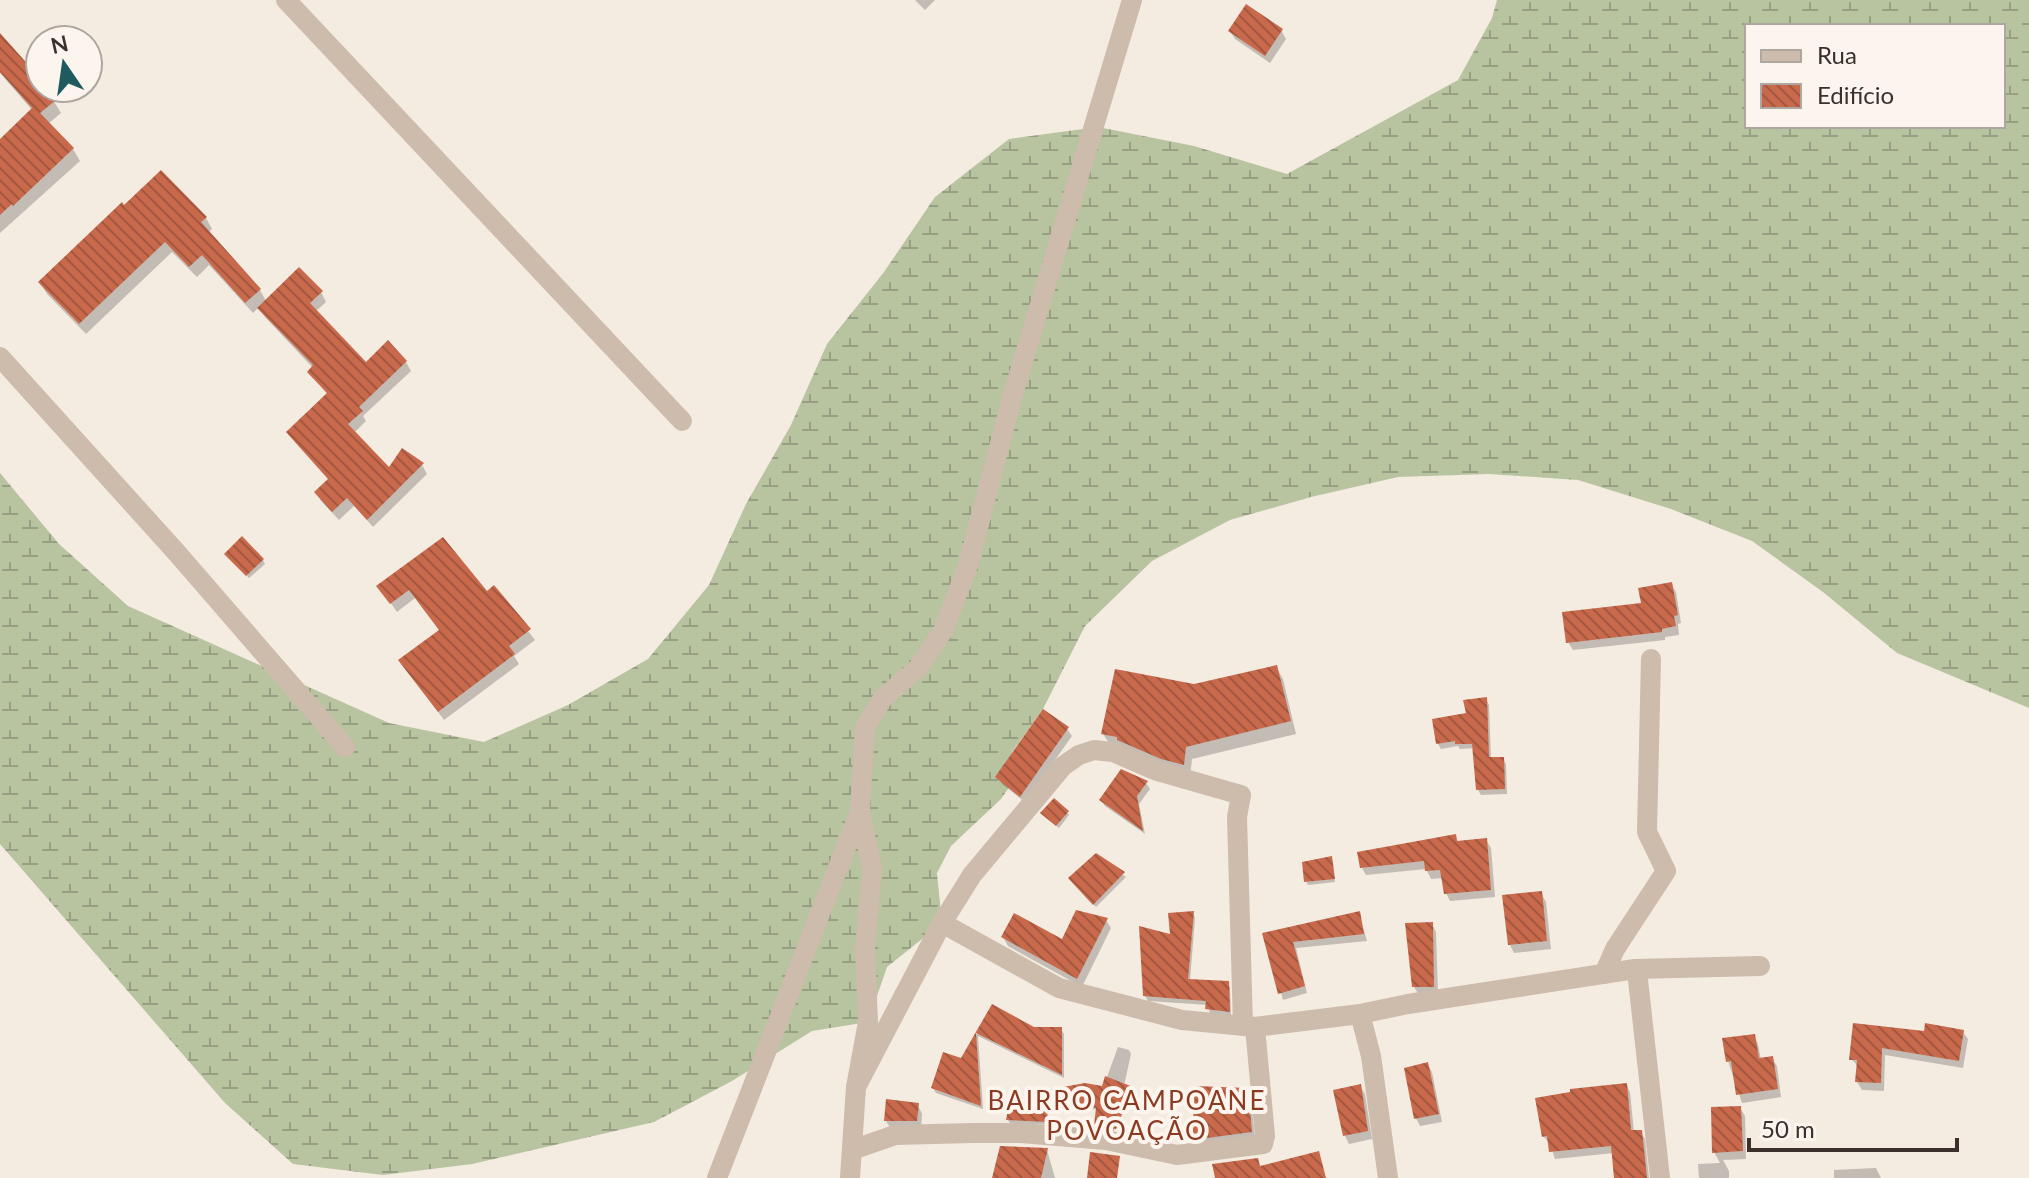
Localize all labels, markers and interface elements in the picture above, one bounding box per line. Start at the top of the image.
north arrow [24,24,104,104]
legend [1745,24,2005,128]
text: N [48,29,71,59]
text: Rua [1817,40,1857,69]
text: Edifício [1817,80,1894,109]
district label: BAIRRO CAMPOANE POVOAÇÃO [988,1084,1266,1146]
scale bar [1749,1102,1957,1152]
text: 50 m [1761,1114,1815,1143]

